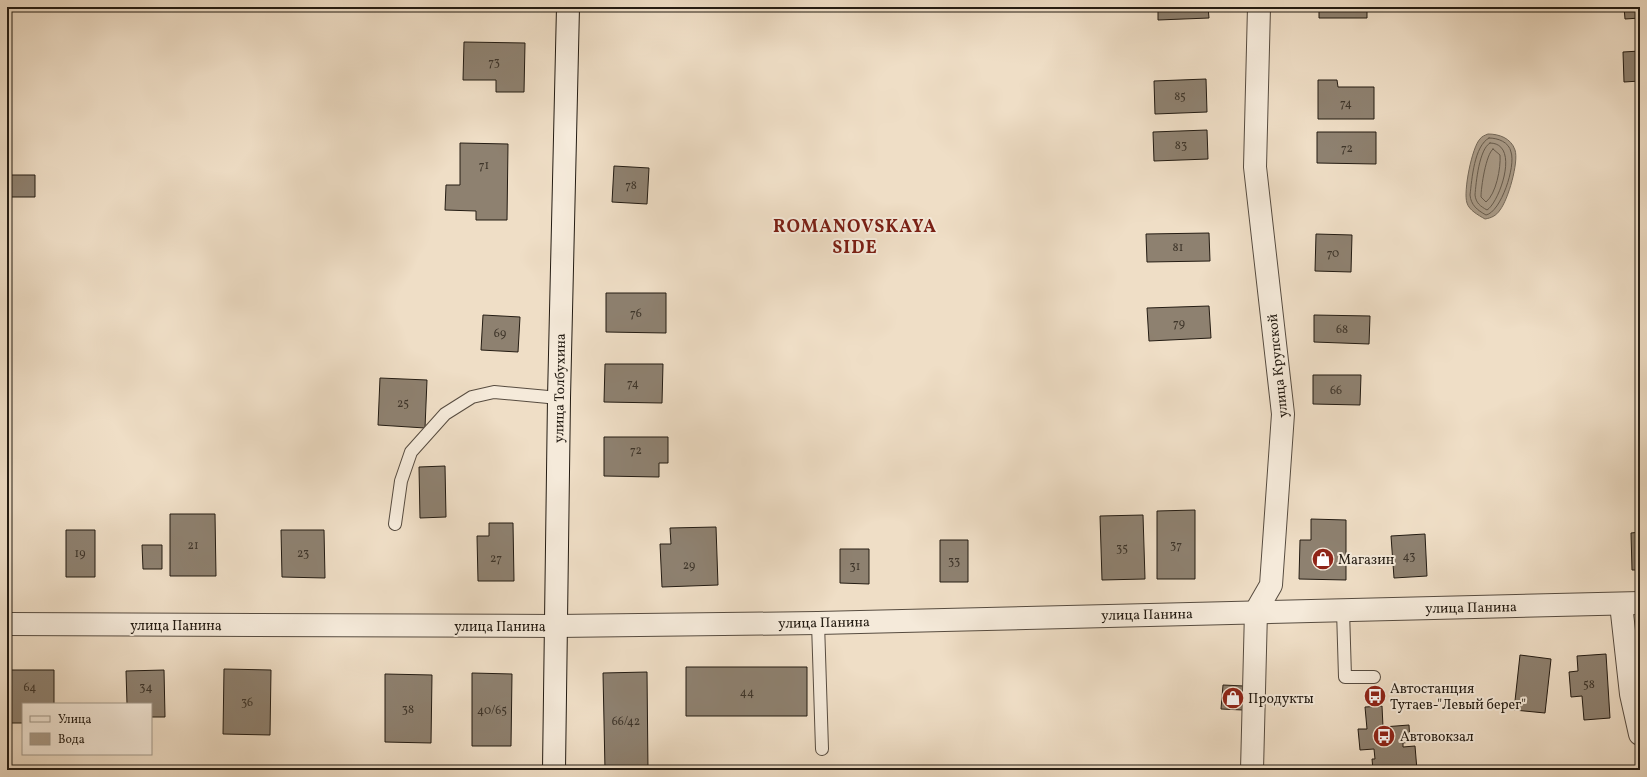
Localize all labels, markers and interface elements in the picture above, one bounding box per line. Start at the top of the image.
house number: 73 [488,55,500,71]
house number: 85 [1174,89,1186,105]
house number: 74 [1340,96,1352,112]
house number: 83 [1175,138,1187,154]
house number: 72 [1341,141,1353,157]
house number: 71 [479,158,489,174]
house number: 78 [625,178,637,194]
district label: ROMANOVSKAYA SIDE [773,215,937,261]
house number: 81 [1173,240,1183,256]
house number: 70 [1327,246,1339,262]
house number: 76 [630,306,642,322]
street label: улица Крупской [1264,312,1293,419]
house number: 79 [1173,316,1185,332]
house number: 68 [1336,322,1348,338]
house number: 69 [494,326,506,342]
street label: улица Толбухина [550,333,571,443]
house number: 74 [627,376,639,392]
house number: 66 [1330,383,1342,399]
house number: 25 [397,396,409,412]
house number: 72 [630,443,642,459]
house number: 21 [187,538,199,554]
house number: 37 [1170,538,1182,554]
house number: 35 [1116,541,1128,557]
house number: 19 [75,546,85,562]
house number: 23 [297,546,309,562]
shop icon: Магазин [1310,546,1336,572]
house number: 43 [1403,549,1415,565]
house number: 27 [490,551,502,567]
place label: Магазин [1338,551,1395,570]
house number: 33 [948,554,960,570]
house number: 29 [683,558,695,574]
house number: 31 [850,559,860,575]
street label: улица Панина [1425,598,1517,619]
street label: улица Панина [1101,605,1193,626]
street label: улица Панина [778,613,870,634]
street label: улица Панина [130,617,222,636]
street label: улица Панина [454,618,546,637]
house number: 58 [1583,677,1595,693]
house number: 64 [24,680,36,696]
house number: 34 [139,680,153,696]
place label: Автостанция Тутаев-"Левый берег" [1390,680,1526,715]
bus stop icon: Автостанция Тутаев-"Левый берег" [1362,683,1388,709]
house number: 44 [740,685,754,701]
shop icon: Продукты [1220,685,1246,711]
place label: Продукты [1248,690,1314,709]
house number: 36 [241,695,253,711]
house number: 38 [402,702,414,718]
legend [22,703,152,755]
house number: 40/65 [477,703,507,719]
text: Улица [58,712,91,728]
house number: 66/42 [612,714,640,730]
bus stop icon: Автовокзал [1371,723,1397,749]
place label: Автовокзал [1400,728,1474,747]
text: Вода [58,732,85,748]

